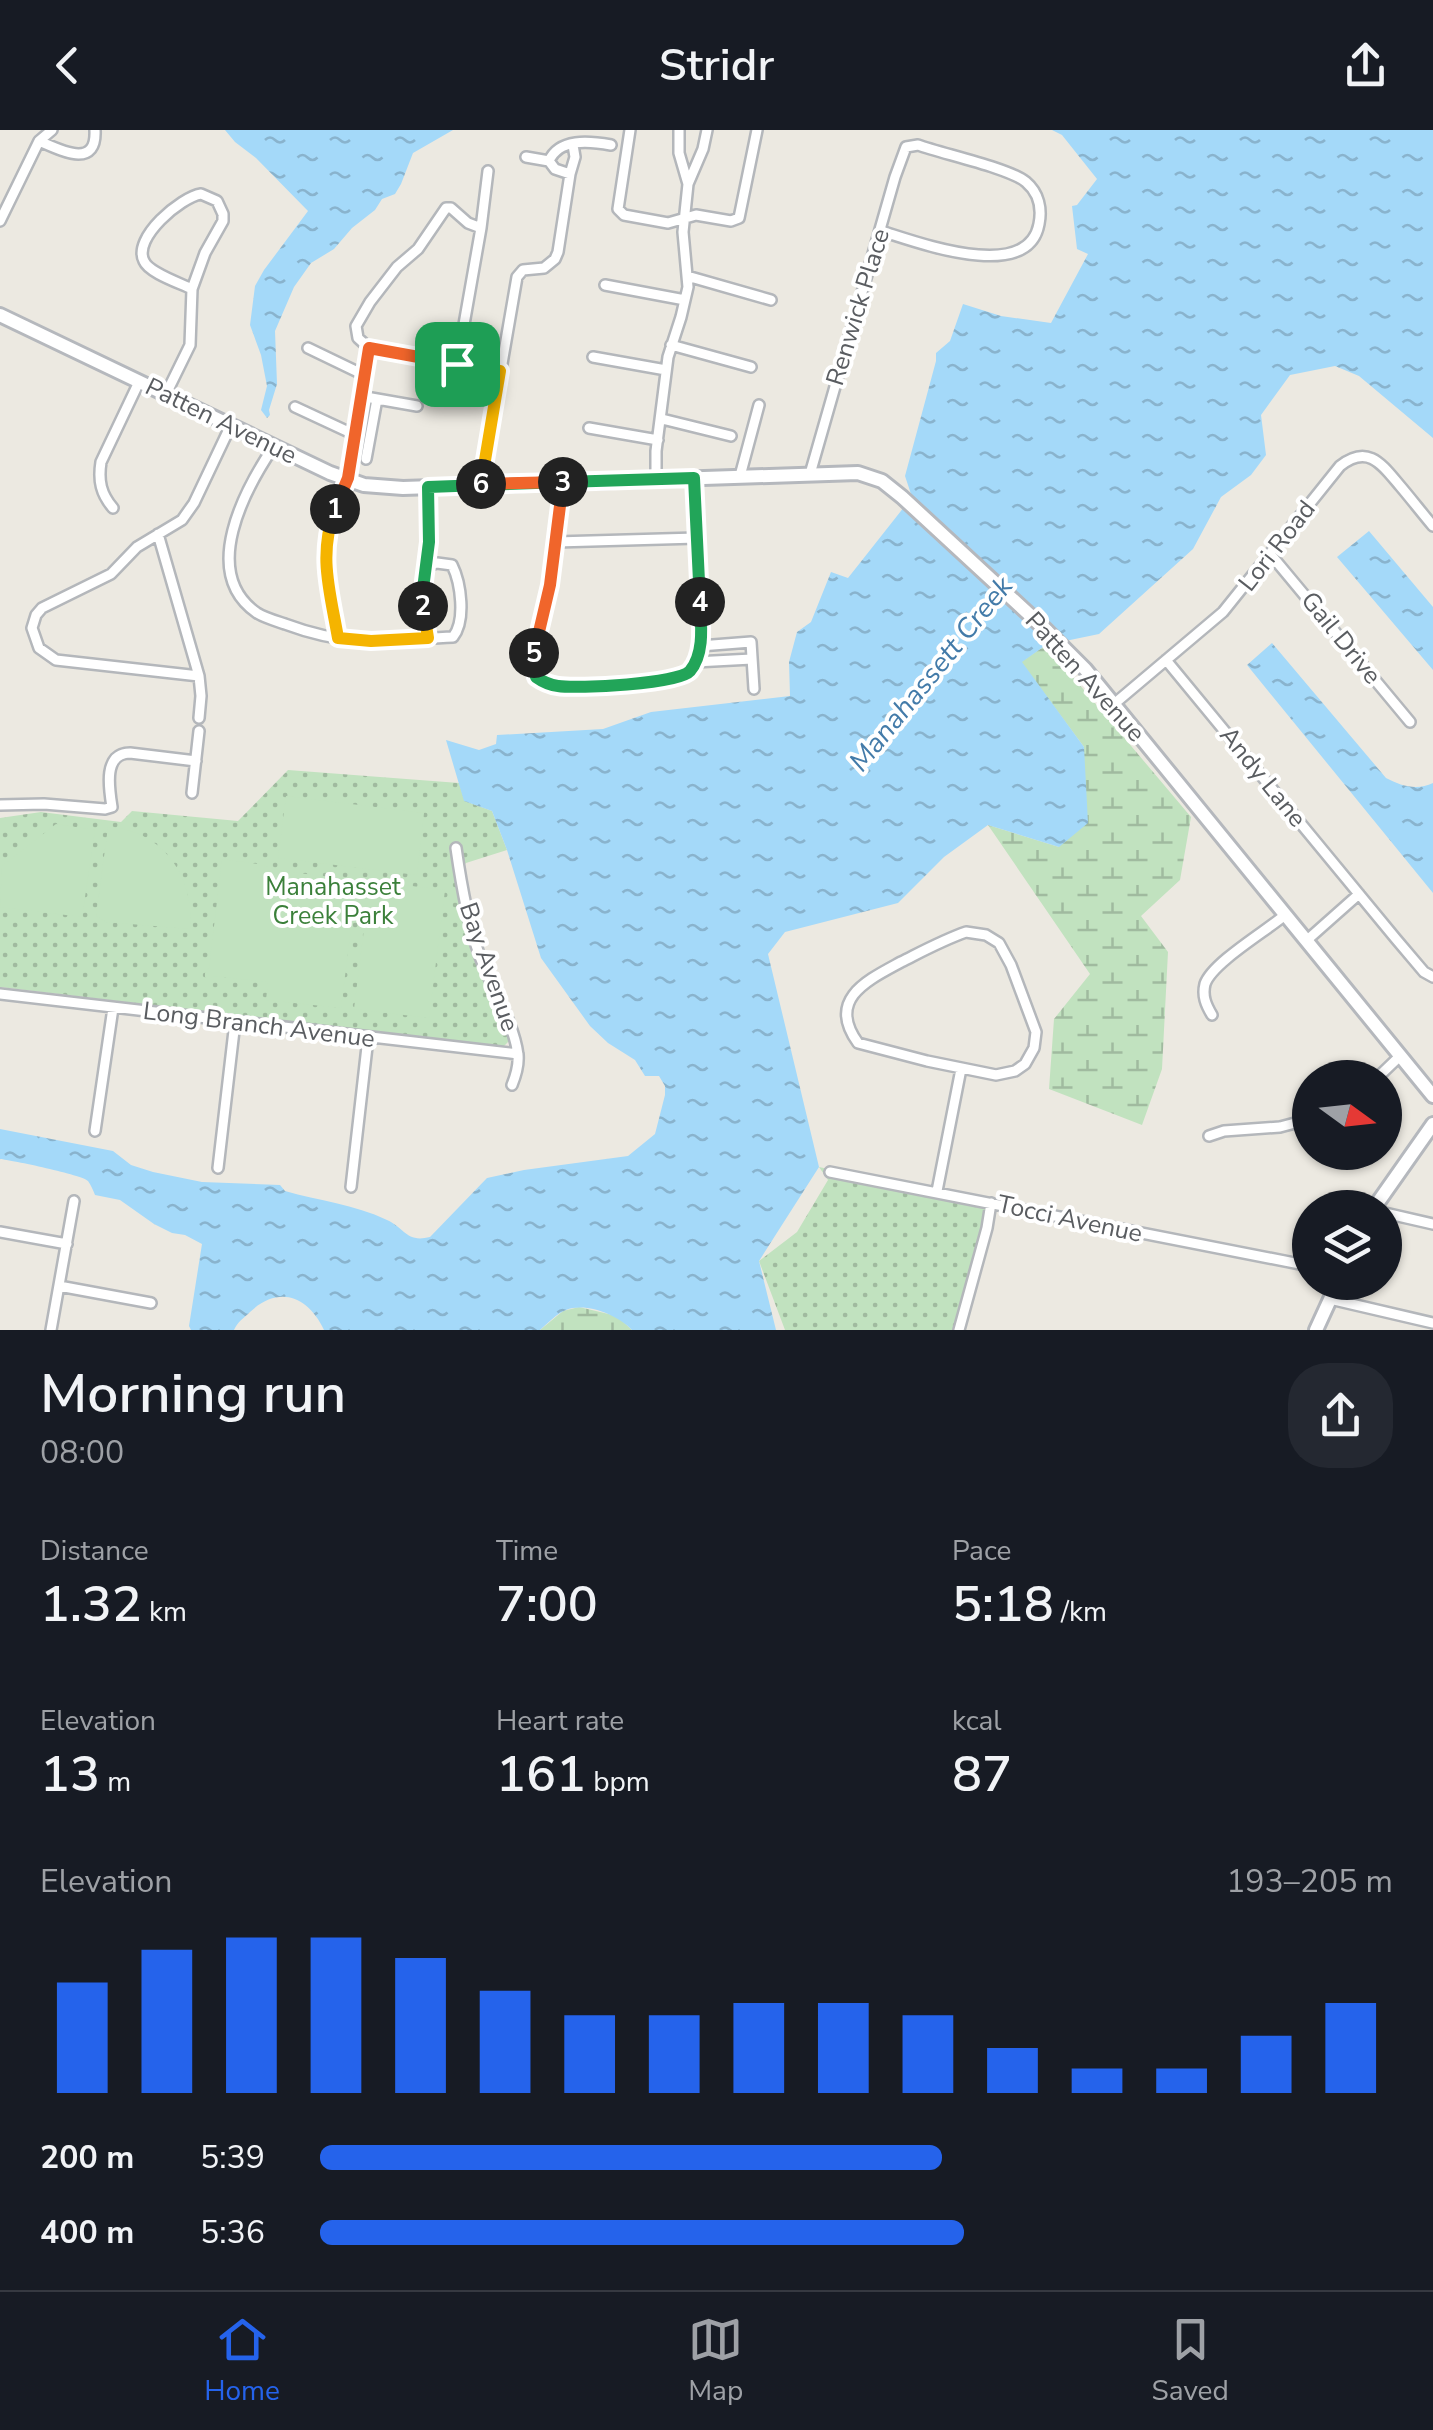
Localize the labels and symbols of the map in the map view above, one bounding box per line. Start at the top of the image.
street label: Renwick Place [818,224,898,390]
pin [415,322,500,407]
street label: Patten Avenue [140,370,302,472]
pin: 3 [538,457,588,507]
pin: 6 [456,459,506,509]
pin: 1 [310,484,360,534]
street label: Lori Road [1231,493,1323,599]
water label: Manahassett Creek [840,568,1022,780]
pin: 4 [675,577,725,627]
pin: 2 [398,581,448,631]
street label: Gail Drive [1293,584,1389,692]
street label: Patten Avenue [1017,604,1153,750]
pin: 5 [509,628,559,678]
street label: Andy Lane [1212,719,1314,835]
park label: Manahasset Creek Park [265,870,401,933]
street label: Bay Avenue [451,898,527,1036]
street label: Long Branch Avenue [141,994,377,1056]
north arrow [1292,1060,1402,1170]
street label: Tocci Avenue [994,1187,1146,1251]

